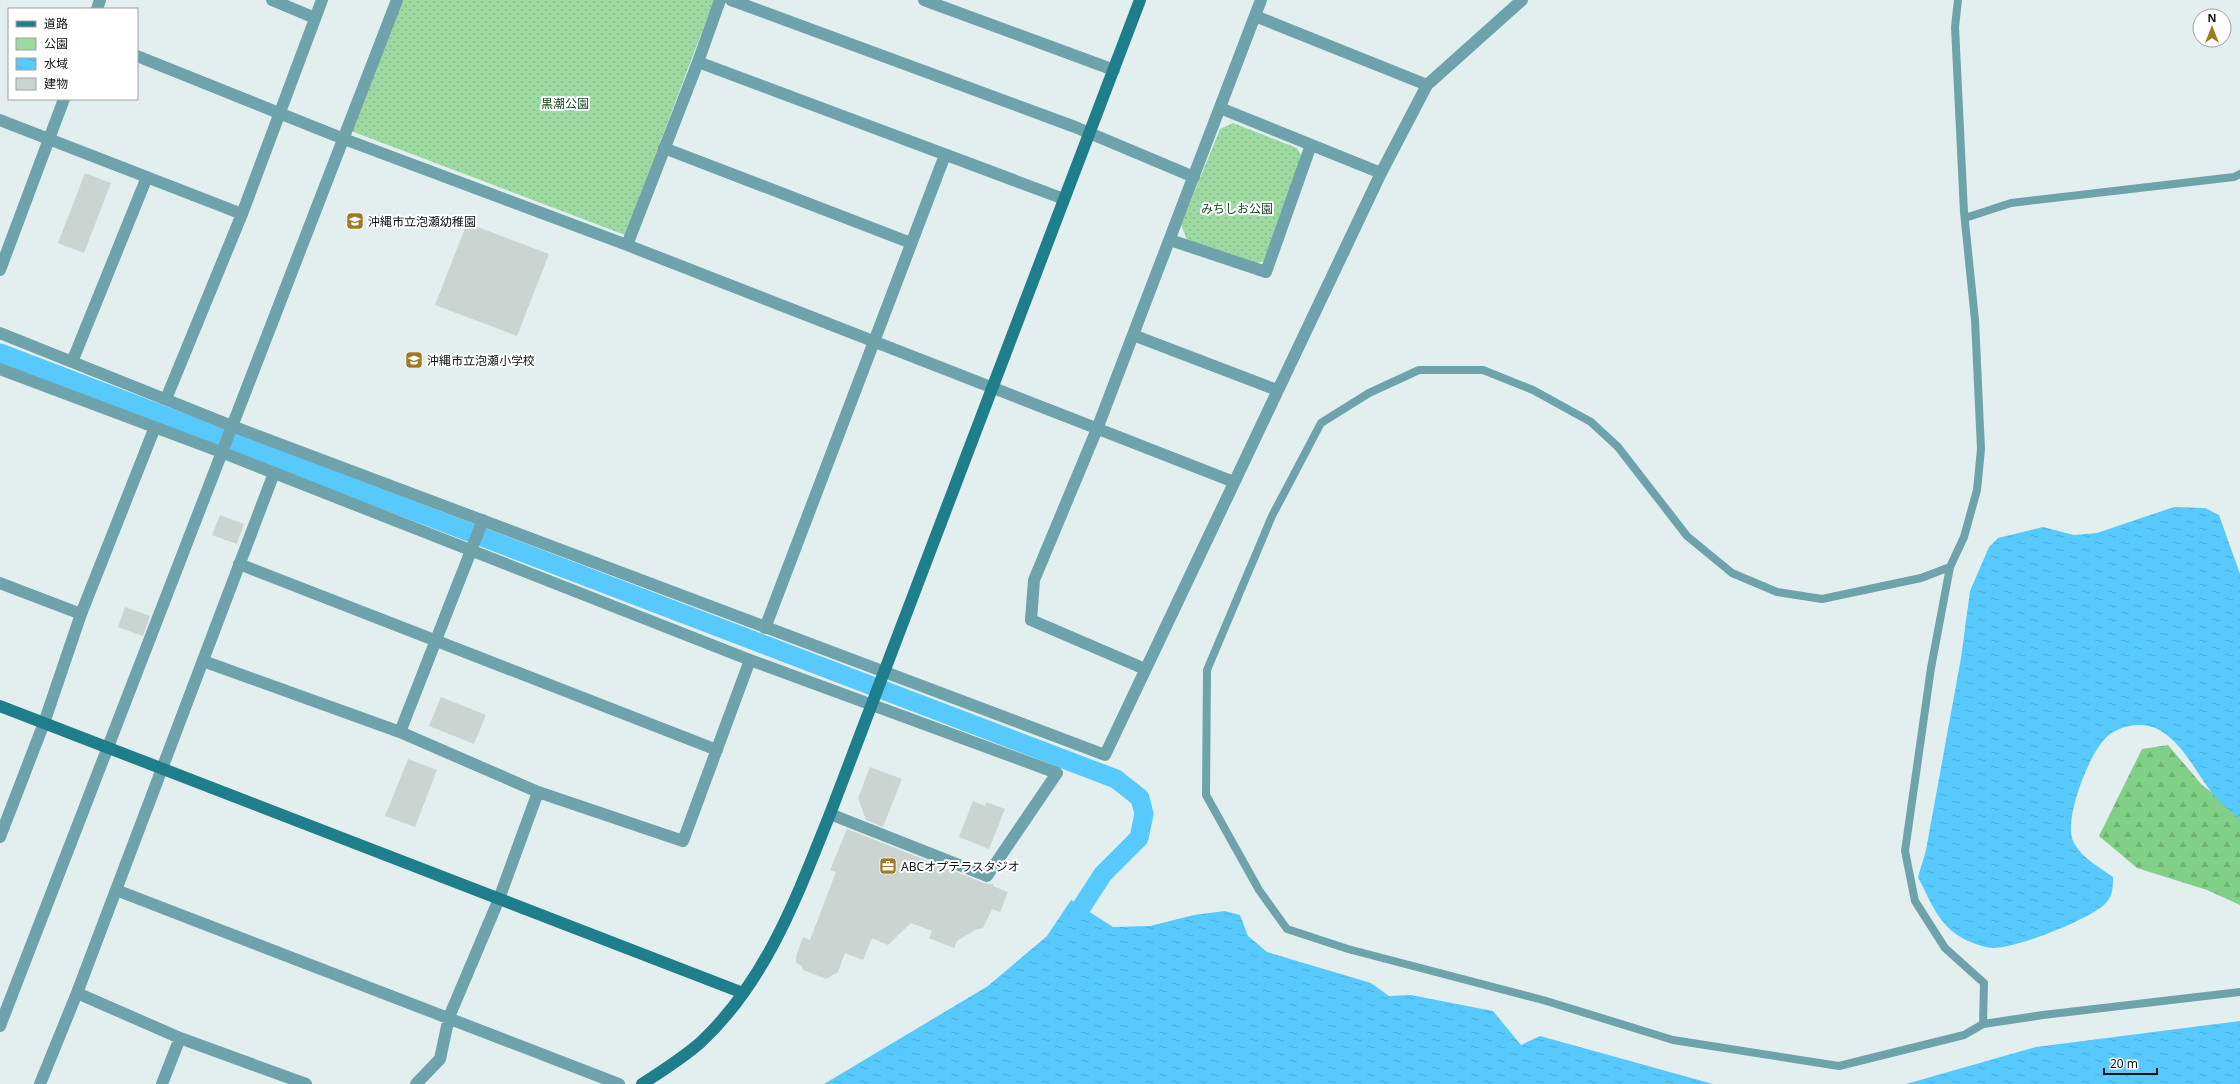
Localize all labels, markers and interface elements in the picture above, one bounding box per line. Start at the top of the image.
legend [8,8,138,100]
north arrow [2192,8,2232,48]
text: N [2208,10,2216,25]
text: 道路 [44,15,68,32]
text: 公園 [44,35,68,52]
text: 水域 [44,55,68,72]
text: 建物 [44,75,68,92]
park label: 黒潮公園 [541,95,589,112]
park label: みちしお公園 [1201,200,1273,217]
school or university icon: 沖縄市立泡瀬幼稚園 [345,211,365,231]
place label: 沖縄市立泡瀬幼稚園 [368,213,476,230]
school or university icon: 沖縄市立泡瀬小学校 [404,350,424,370]
place label: 沖縄市立泡瀬小学校 [427,352,535,369]
office icon: ABCオプテラスタジオ [878,856,898,876]
place label: ABCオプテラスタジオ [901,858,1020,875]
scale bar [2104,1050,2157,1076]
text: 20 m [2110,1055,2138,1072]

